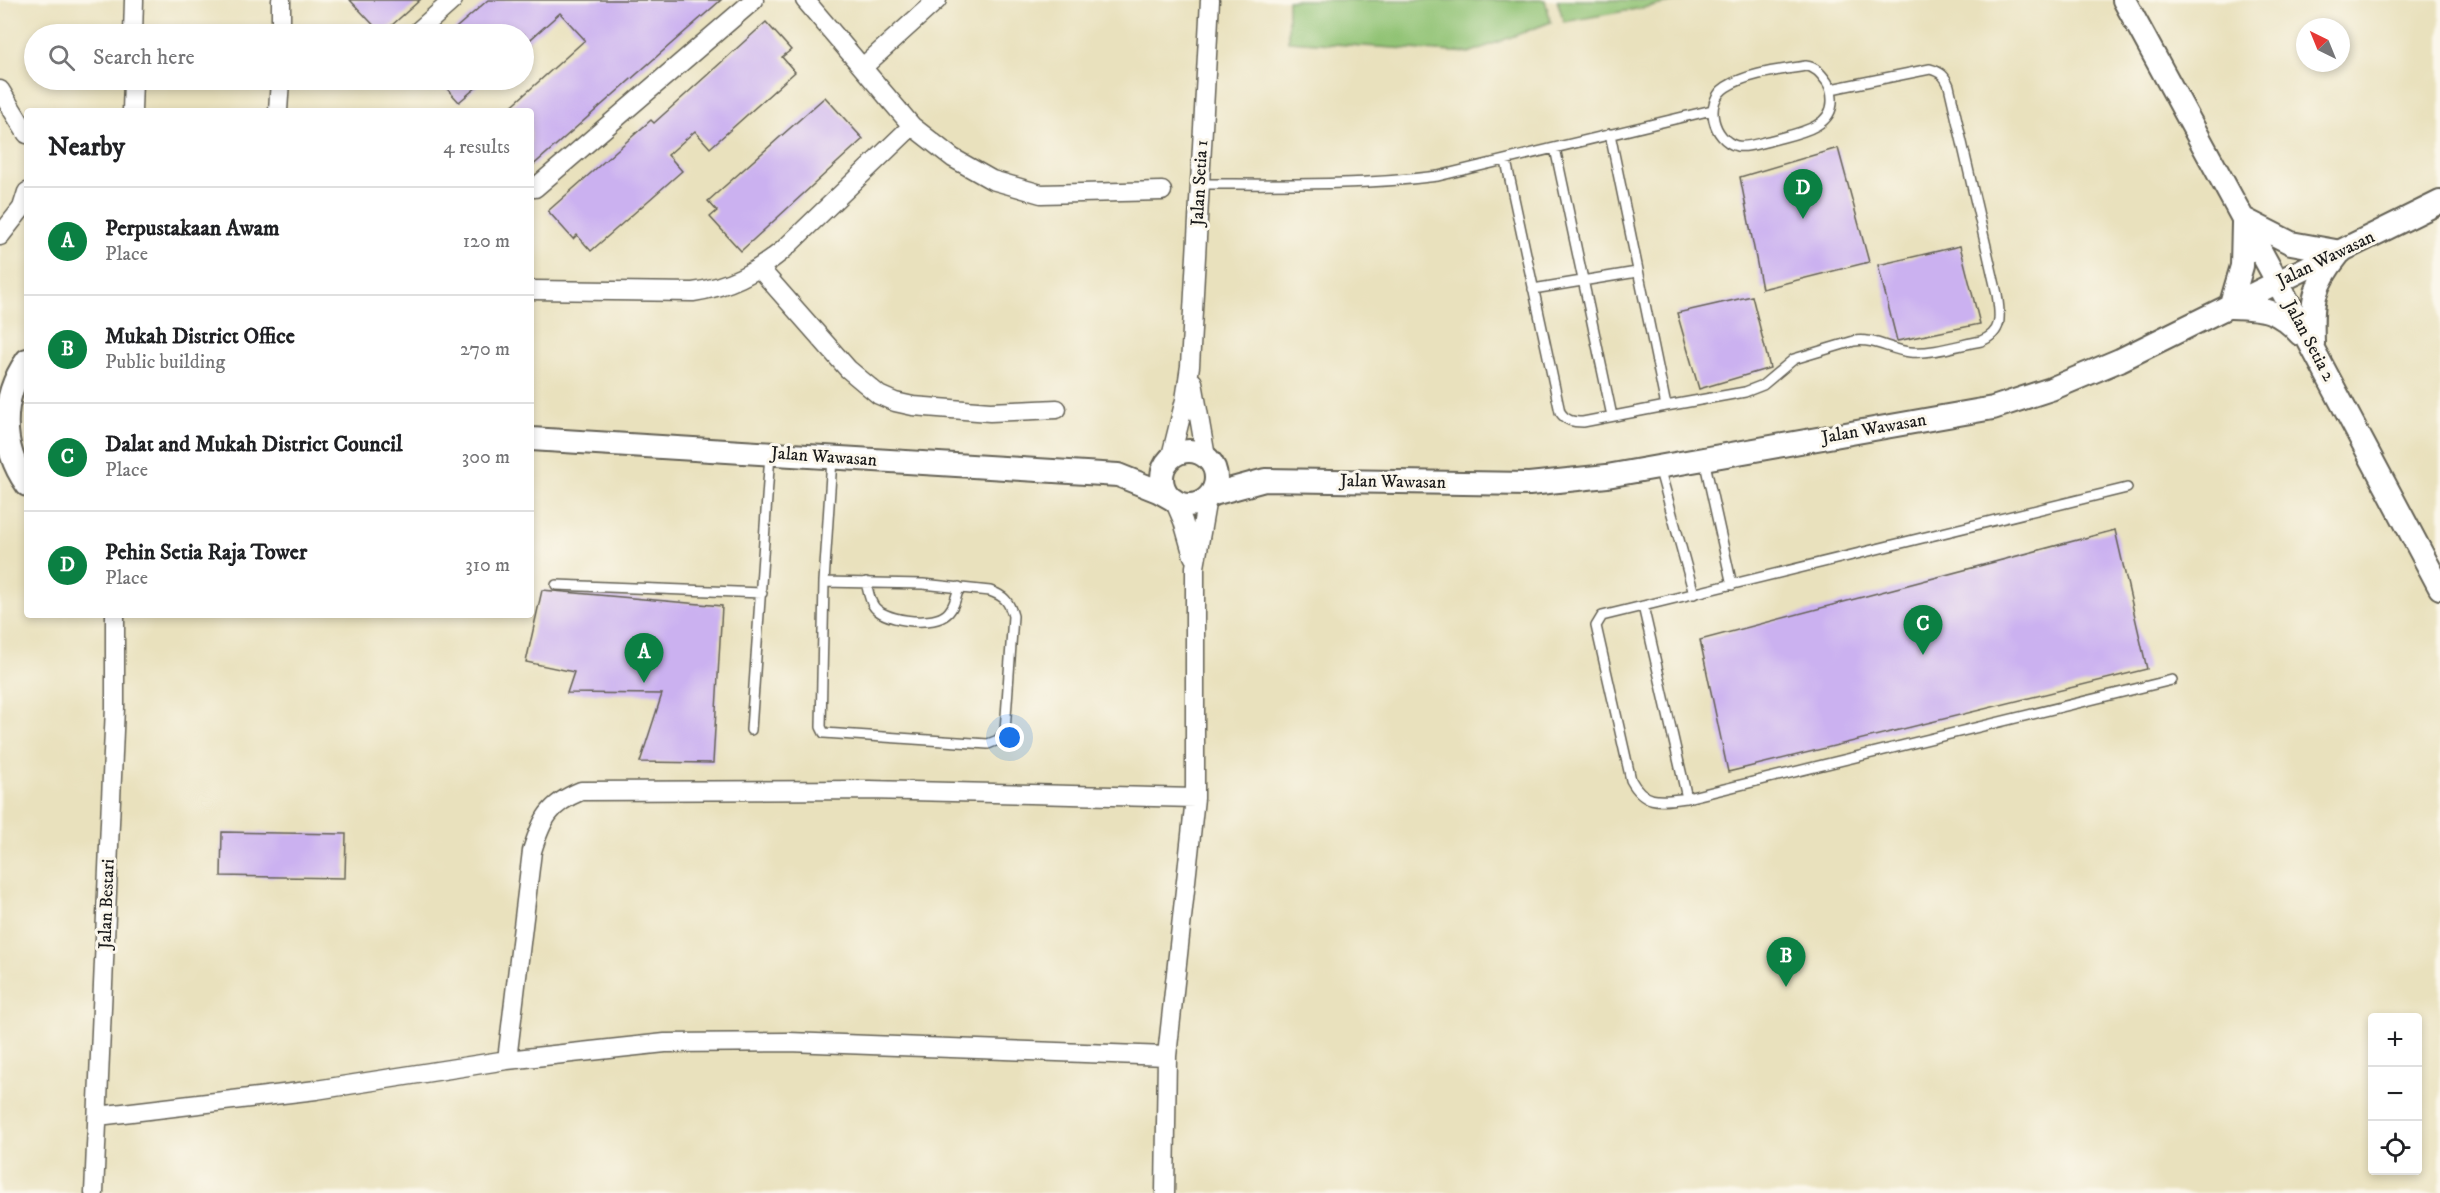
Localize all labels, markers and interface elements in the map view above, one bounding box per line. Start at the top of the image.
north arrow [2296,18,2350,72]
search box [24,24,534,90]
icon: search [45,41,78,74]
text: Search here [93,44,195,71]
text: Nearby [48,131,125,164]
text: 4 results [443,135,510,160]
street label: Jalan Setia 1 [1187,139,1213,229]
pin: D [1784,170,1822,219]
text: Perpustakaan Awam [105,215,280,242]
street label: Jalan Wawasan [2272,226,2379,293]
text: A [61,229,74,254]
text: 120 m [463,229,510,254]
text: Place [105,242,148,267]
street label: Jalan Setia 2 [2278,295,2340,385]
text: Mukah District Office [105,323,295,350]
text: B [61,337,74,362]
text: 270 m [460,337,510,362]
text: Public building [105,350,225,375]
street label: Jalan Wawasan [1818,409,1929,449]
text: Dalat and Mukah District Council [105,431,403,458]
street label: Jalan Wawasan [768,442,878,472]
text: C [61,445,74,470]
text: 300 m [462,445,510,470]
text: Place [105,458,148,483]
street label: Jalan Wawasan [1338,470,1447,494]
text: Pehin Setia Raja Tower [105,539,307,566]
text: D [60,553,75,578]
text: 310 m [465,553,510,578]
text: Place [105,566,148,591]
pin: C [1904,606,1942,655]
pin: A [624,634,664,683]
your location [995,723,1024,752]
street label: Jalan Bestari [94,858,120,952]
pin: B [1766,938,1806,987]
map controls [2368,1013,2422,1175]
button: + [2368,1013,2422,1067]
button: − [2368,1067,2422,1121]
button: locate [2368,1121,2422,1175]

